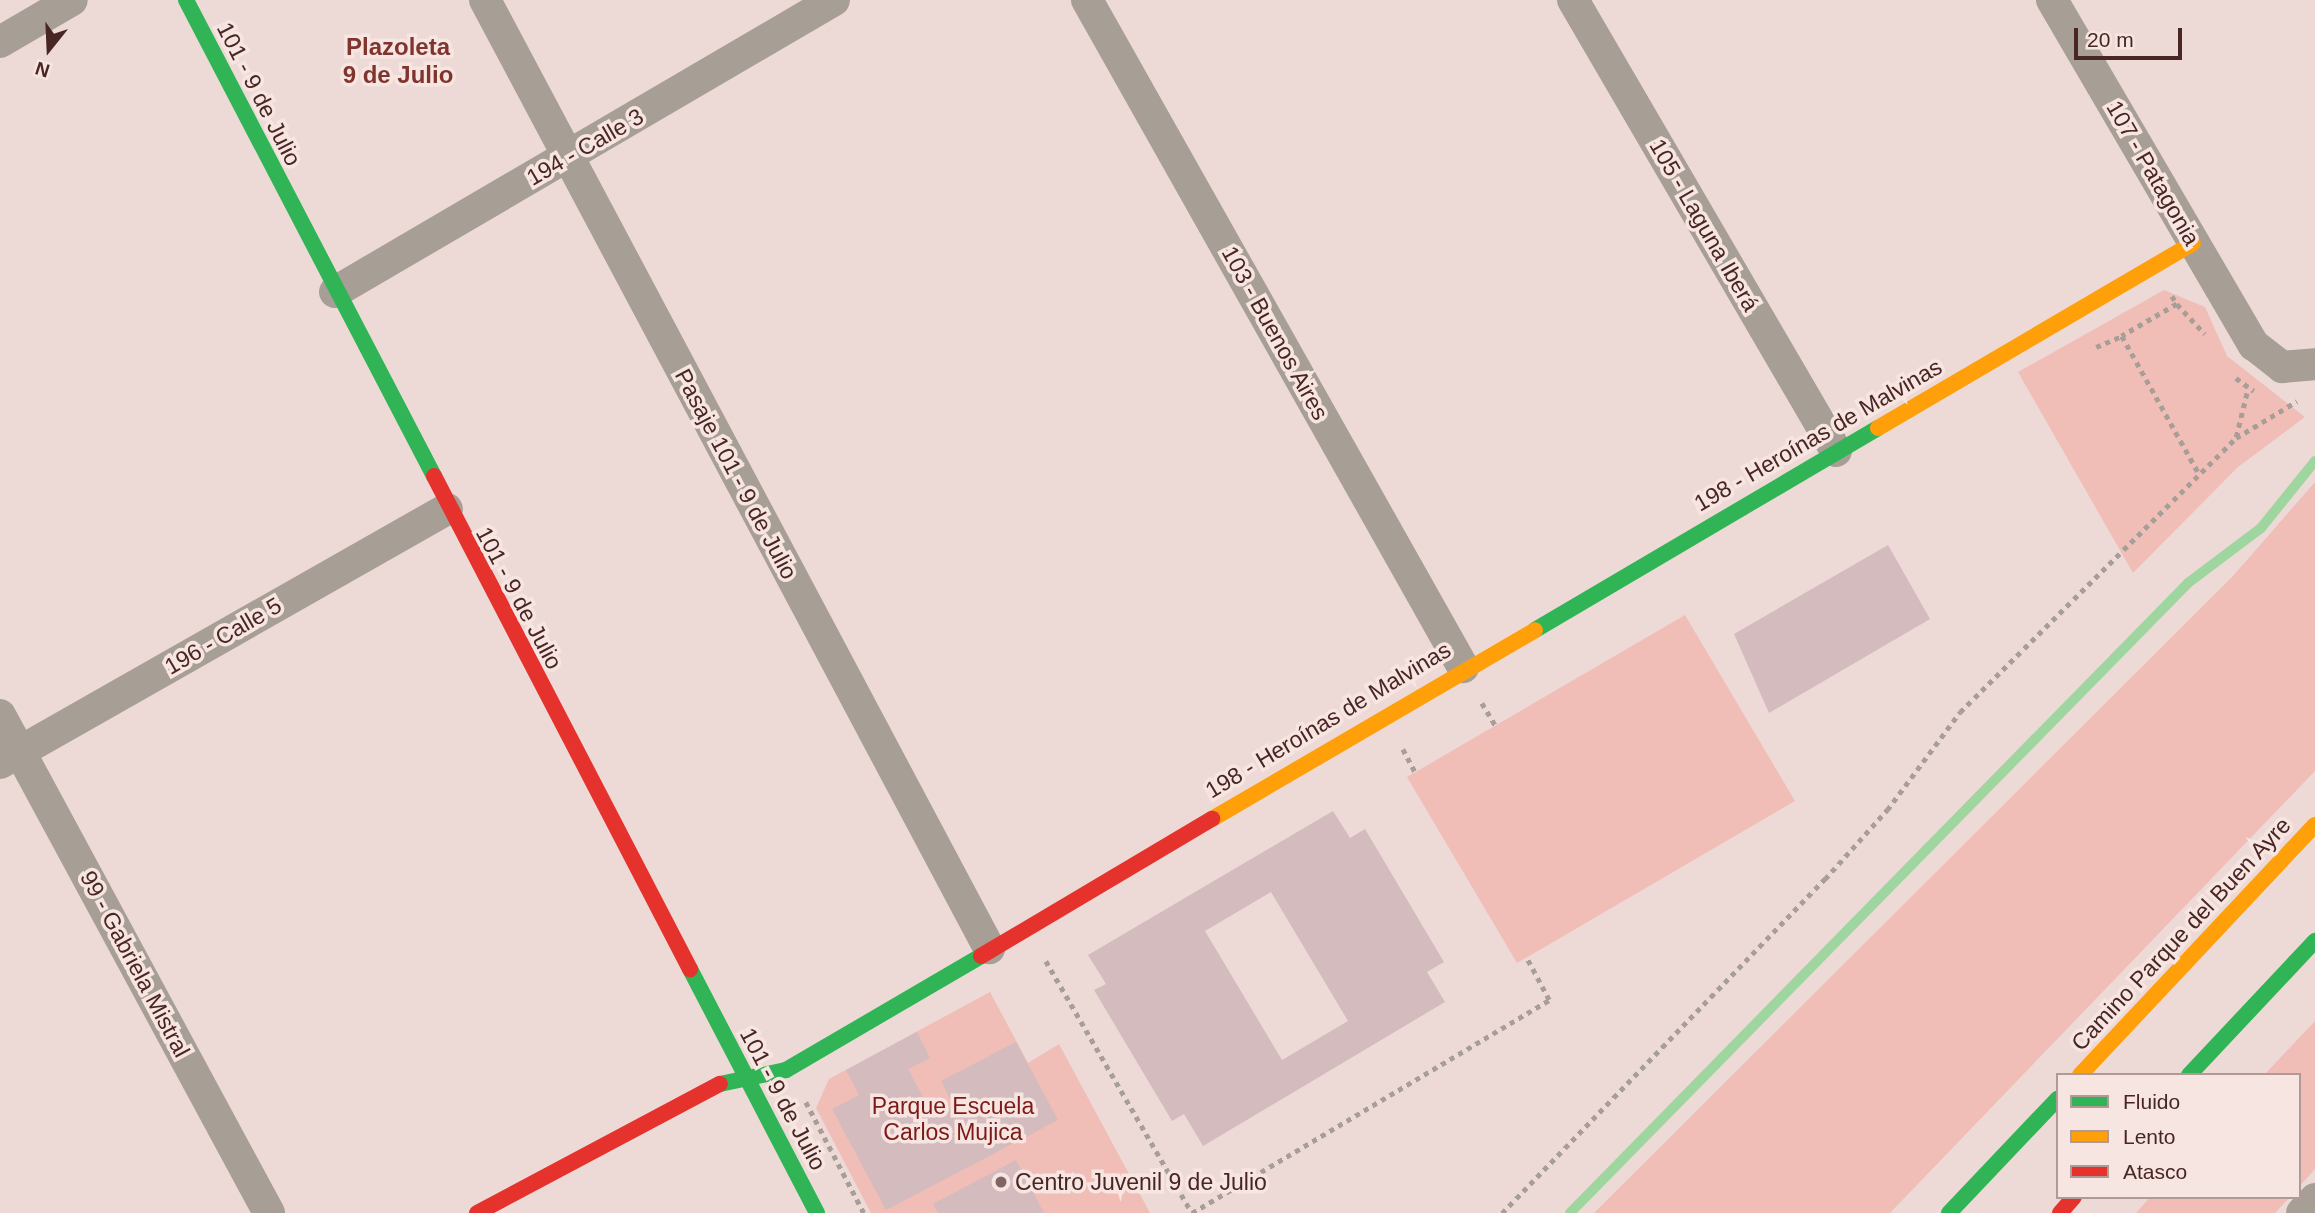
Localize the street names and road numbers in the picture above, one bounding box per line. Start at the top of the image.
street label: 101 - 9 de Julio [211,18,307,170]
street label: 107 - Patagonia [2100,96,2206,250]
street label: 194 - Calle 3 [522,102,648,192]
street label: 105 - Laguna Iberá [1643,134,1765,316]
street label: 103 - Buenos Aires [1216,241,1334,425]
street label: 198 - Heroínas de Malvinas [1689,353,1947,517]
street label: Pasaje 101 - 9 de Julio [669,364,803,584]
street label: 101 - 9 de Julio [470,522,568,674]
street label: 196 - Calle 5 [160,591,286,681]
street label: 198 - Heroínas de Malvinas [1200,636,1456,804]
street label: Camino Parque del Buen Ayre [2065,811,2297,1057]
street label: 99 - Gabriela Mistral [74,866,196,1062]
street label: 101 - 9 de Julio [734,1023,832,1175]

